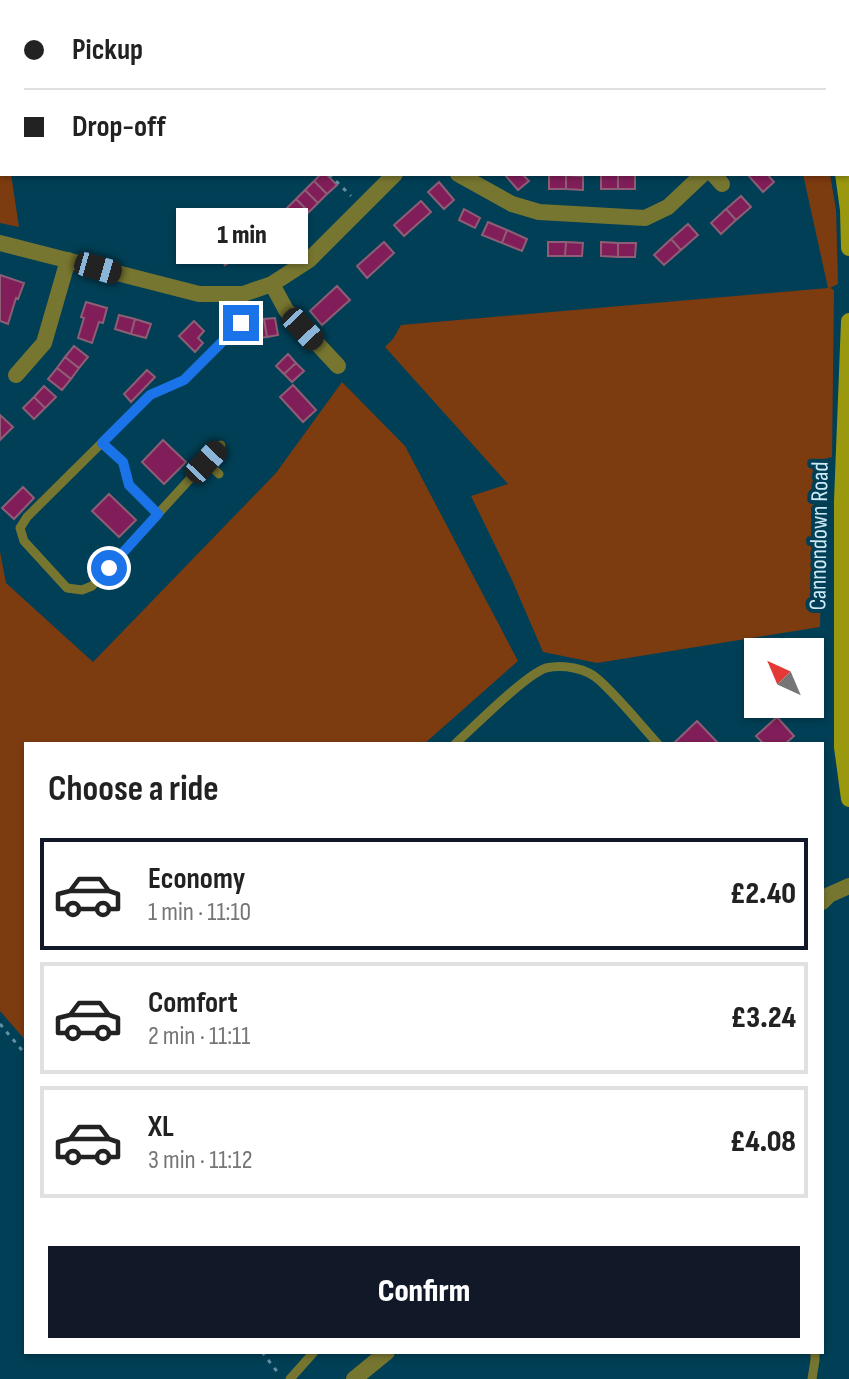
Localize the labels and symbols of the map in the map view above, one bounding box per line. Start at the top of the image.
callout: 1 min [175,207,307,263]
car [72,250,124,286]
car [278,303,328,355]
route end [223,305,259,341]
car [181,436,231,488]
street label: Cannondown Road [803,461,835,611]
route start [91,550,127,586]
north arrow [744,638,824,718]

